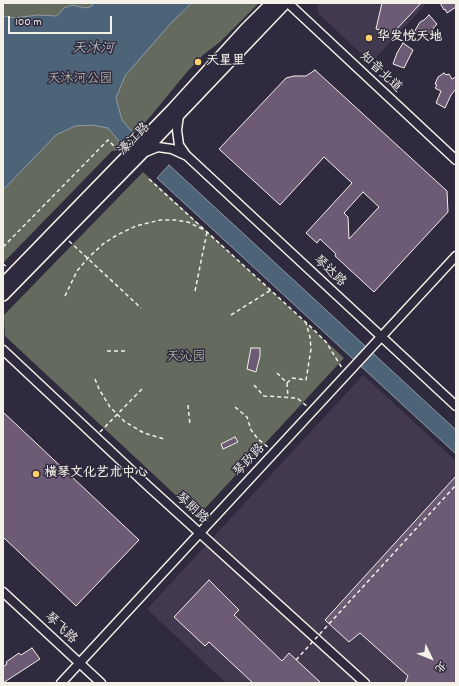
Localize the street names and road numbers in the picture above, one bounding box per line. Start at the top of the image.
street label: 知音北道 [356,50,404,96]
street label: 濠江路 [116,121,154,159]
street label: 琴达路 [309,253,349,291]
street label: 琴政路 [231,441,269,481]
street label: 琴朗路 [171,490,211,528]
street label: 琴飞路 [40,610,80,648]

